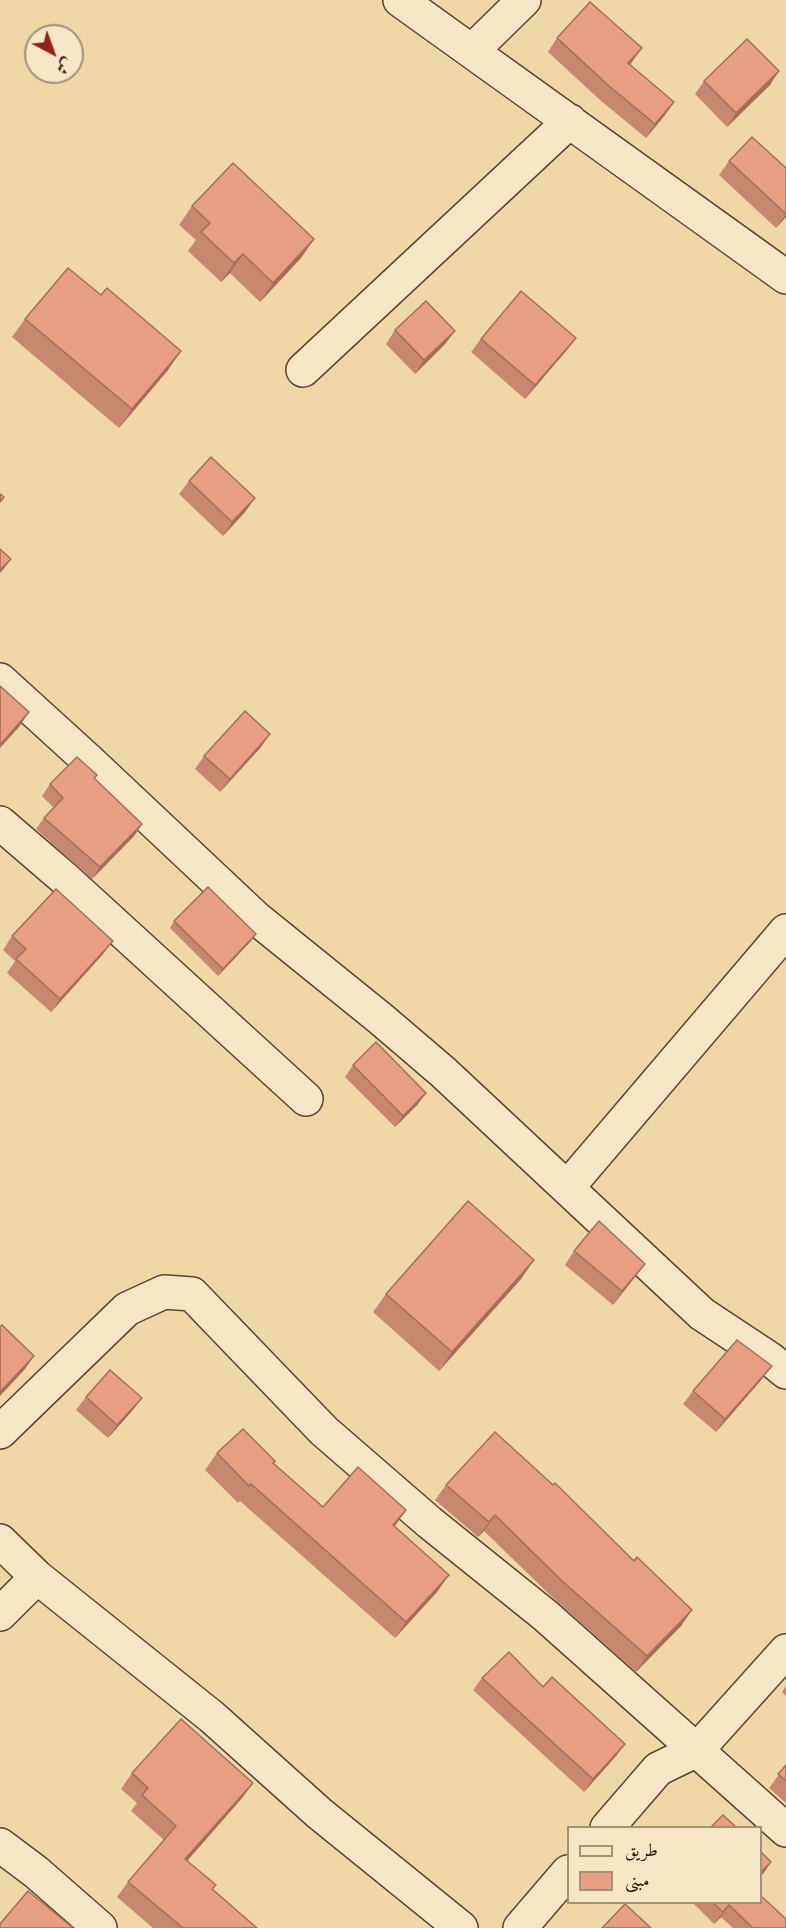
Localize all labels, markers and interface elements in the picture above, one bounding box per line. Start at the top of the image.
north arrow [24,24,84,84]
text: ش [52,53,77,79]
legend [567,1826,762,1904]
text: طريق [625,1839,658,1862]
text: مبنى [625,1869,650,1892]

